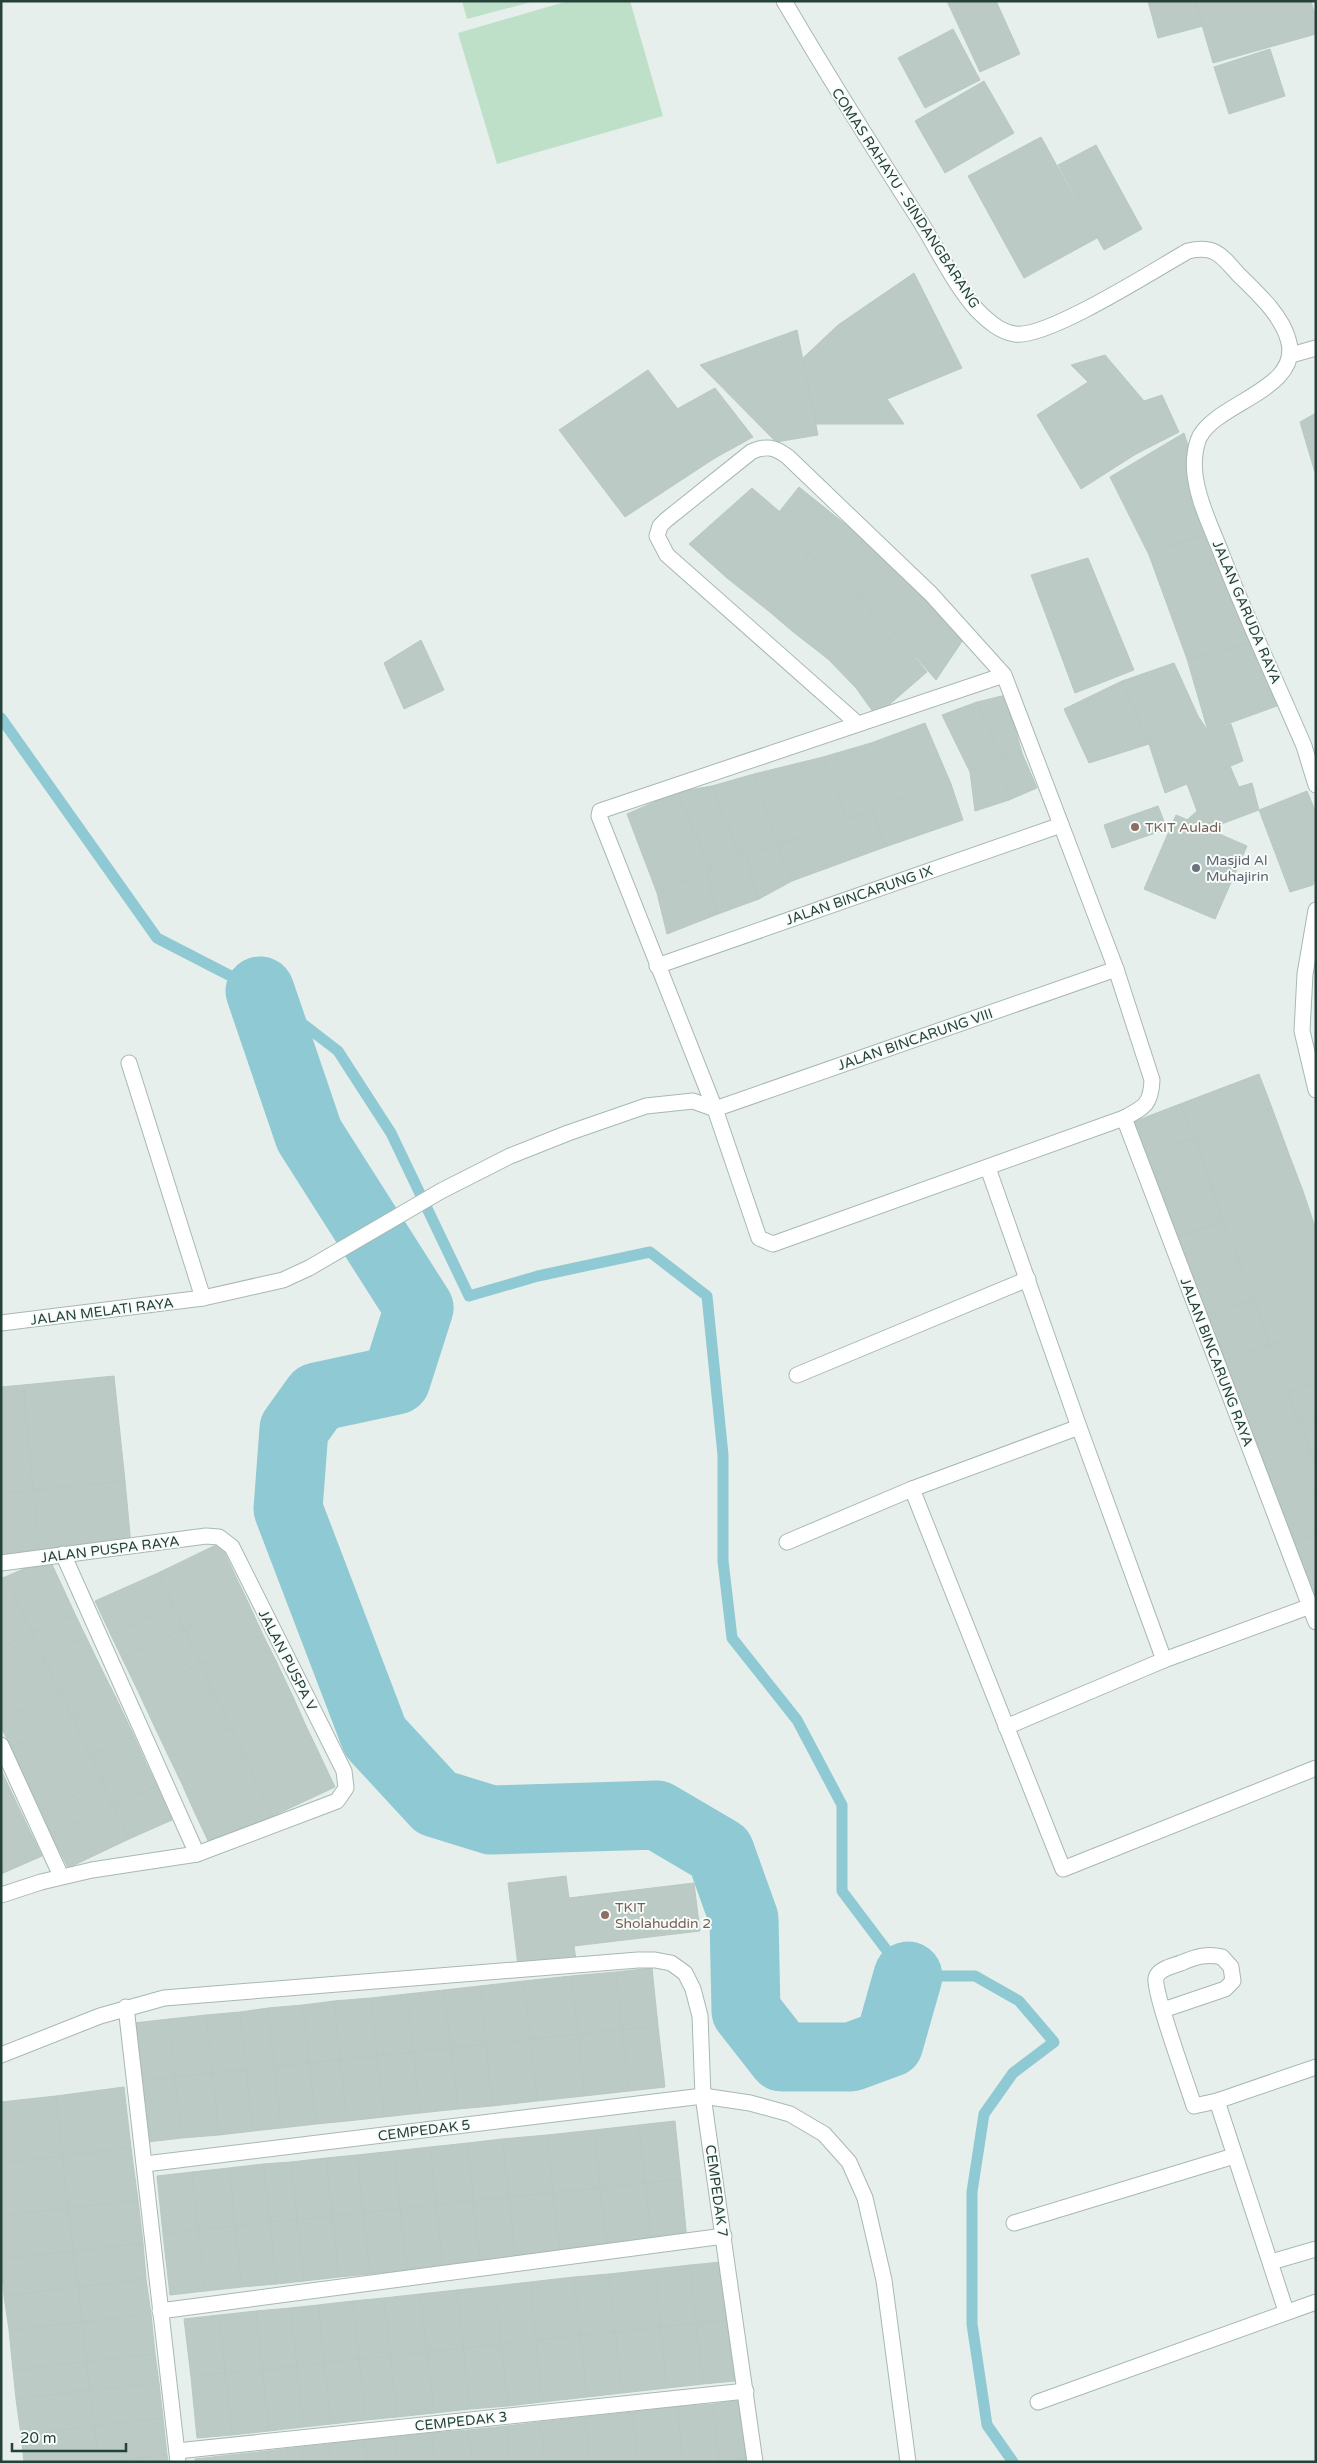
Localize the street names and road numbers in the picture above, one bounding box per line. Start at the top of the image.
street label: COMAS RAHAYU - SINDANGBARANG [828,85,983,312]
street label: JALAN GARUDA RAYA [1209,538,1284,686]
street label: JALAN BINCARUNG IX [783,862,935,929]
street label: JALAN BINCARUNG VIII [835,1005,995,1074]
street label: JALAN BINCARUNG RAYA [1176,1275,1257,1449]
street label: JALAN MELATI RAYA [29,1294,175,1329]
street label: JALAN PUSPA RAYA [40,1533,180,1566]
street label: JALAN PUSPA V [255,1607,321,1714]
street label: CEMPEDAK 5 [377,2116,471,2145]
street label: CEMPEDAK 7 [702,2144,731,2238]
street label: CEMPEDAK 3 [414,2408,508,2435]

